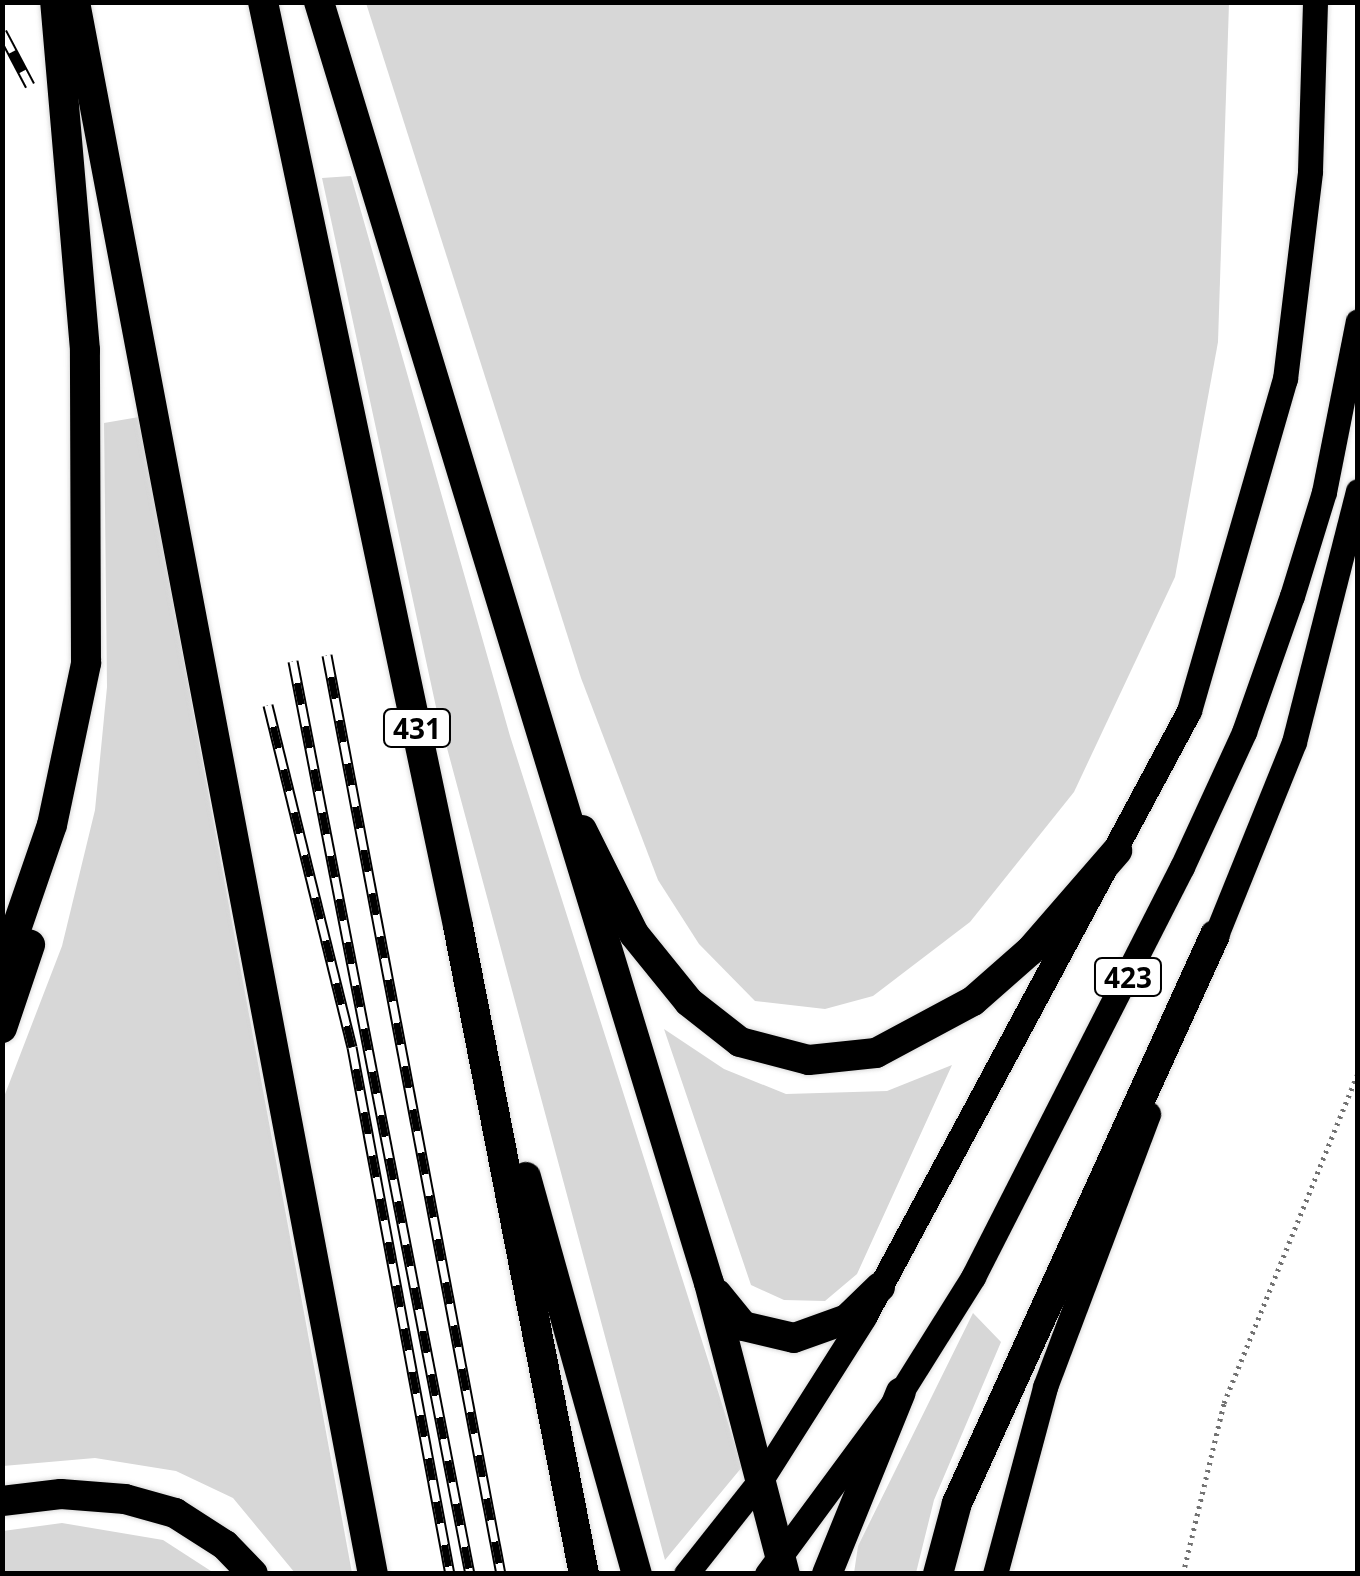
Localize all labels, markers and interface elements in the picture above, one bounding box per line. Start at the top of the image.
road number: 431 [382,705,452,751]
road number: 423 [1093,954,1163,1000]

